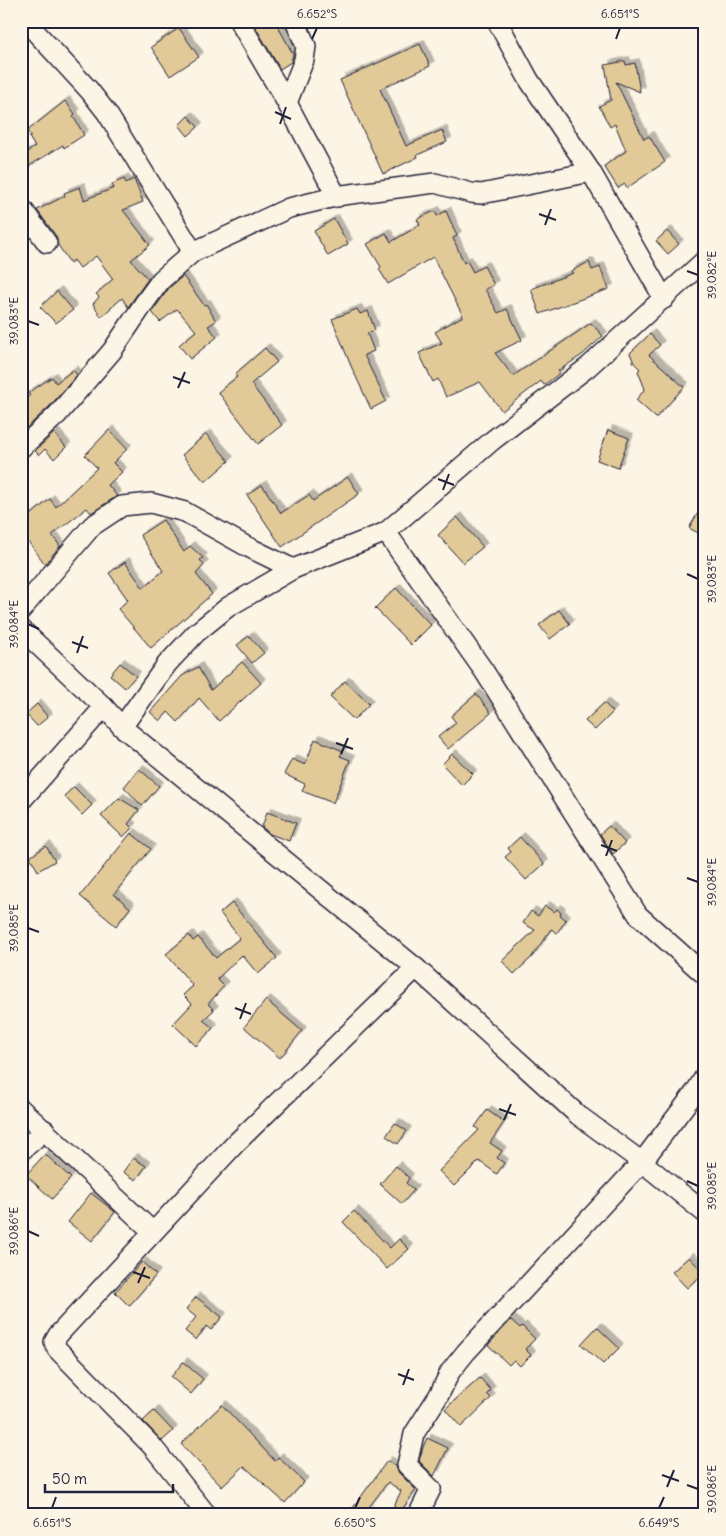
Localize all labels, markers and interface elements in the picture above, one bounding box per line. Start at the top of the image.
text: 6.652°S [297,6,338,21]
text: 6.651°S [601,6,640,21]
text: 39.082°E [704,251,719,299]
text: 39.083°E [6,297,21,345]
text: 39.083°E [704,555,719,603]
text: 39.084°E [6,600,21,648]
text: 39.084°E [704,858,719,906]
text: 39.085°E [6,904,21,952]
text: 39.085°E [704,1162,719,1210]
text: 39.086°E [6,1207,21,1255]
scale bar [45,1461,172,1493]
text: 39.086°E [704,1465,719,1513]
text: 50 m [52,1469,87,1488]
text: 6.651°S [33,1515,72,1530]
text: 6.650°S [334,1515,376,1530]
text: 6.649°S [639,1515,680,1530]

